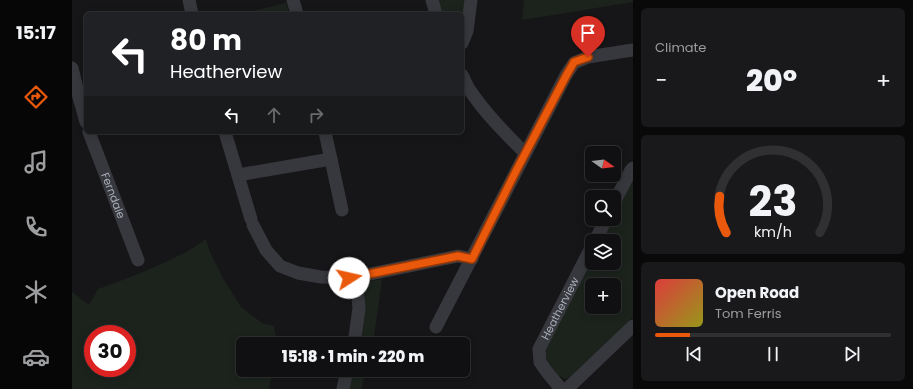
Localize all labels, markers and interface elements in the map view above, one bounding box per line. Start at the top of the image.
pin [571,16,605,57]
text: 15:17 [16,20,56,45]
text: 80 m [170,21,242,60]
icon: arrive [577,22,599,44]
icon: left [104,28,156,80]
text: Climate [655,38,706,57]
text: Heatherview [170,59,282,84]
text: 20° [746,59,797,102]
text: − [655,65,667,96]
text: + [876,65,891,96]
icon: directions [22,83,50,111]
icon: left [221,104,243,126]
icon: ahead [263,104,285,126]
icon: right [305,104,327,126]
north arrow [585,146,621,182]
map controls [585,146,621,314]
icon: music [22,148,50,176]
street label: Ferndale [97,170,129,221]
text: 23 [749,171,797,230]
button: search [585,190,621,226]
icon: phone [22,213,50,241]
text: km/h [754,221,792,241]
button: layers [585,234,621,270]
position arrow [328,257,370,299]
street label: Heatherview [537,274,583,343]
icon: climate [22,278,50,306]
button: + [585,278,621,314]
text: Open Road [715,282,799,303]
text: Tom Ferris [715,304,782,323]
speed limit sign: 30 [84,325,136,377]
icon: car [22,343,50,371]
icon: previous [683,343,705,365]
icon: pause [762,343,784,365]
icon: next [841,343,863,365]
text: 15:18 · 1 min · 220 m [282,346,424,367]

